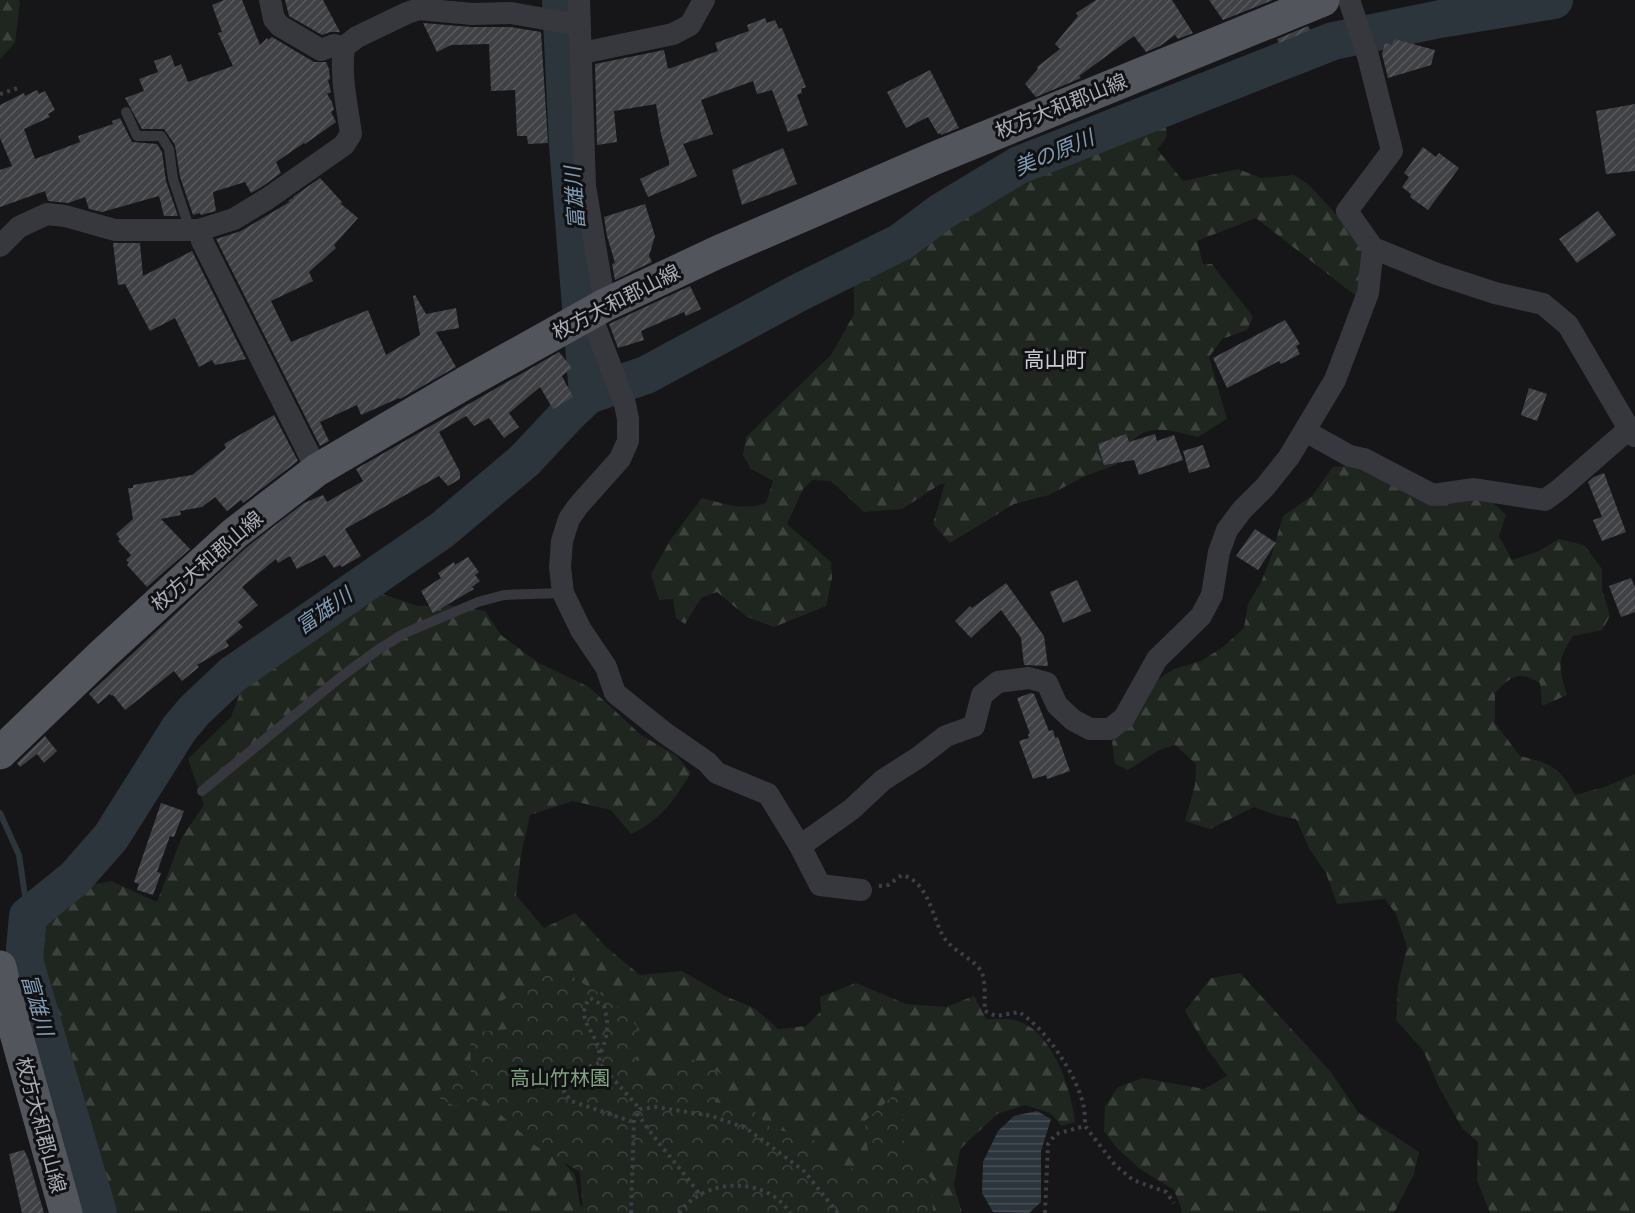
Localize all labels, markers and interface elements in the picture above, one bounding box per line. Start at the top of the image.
street label: 枚方大和郡山線 [991,68,1131,144]
water label: 美の原川 [1010,123,1100,182]
water label: 富雄川 [559,164,591,230]
street label: 枚方大和郡山線 [548,259,684,345]
district label: 高山町 [1024,346,1087,374]
street label: 枚方大和郡山線 [146,505,268,617]
water label: 富雄川 [290,580,359,641]
water label: 富雄川 [15,971,60,1041]
street label: 枚方大和郡山線 [10,1054,72,1196]
park label: 高山竹林園 [510,1065,610,1091]

